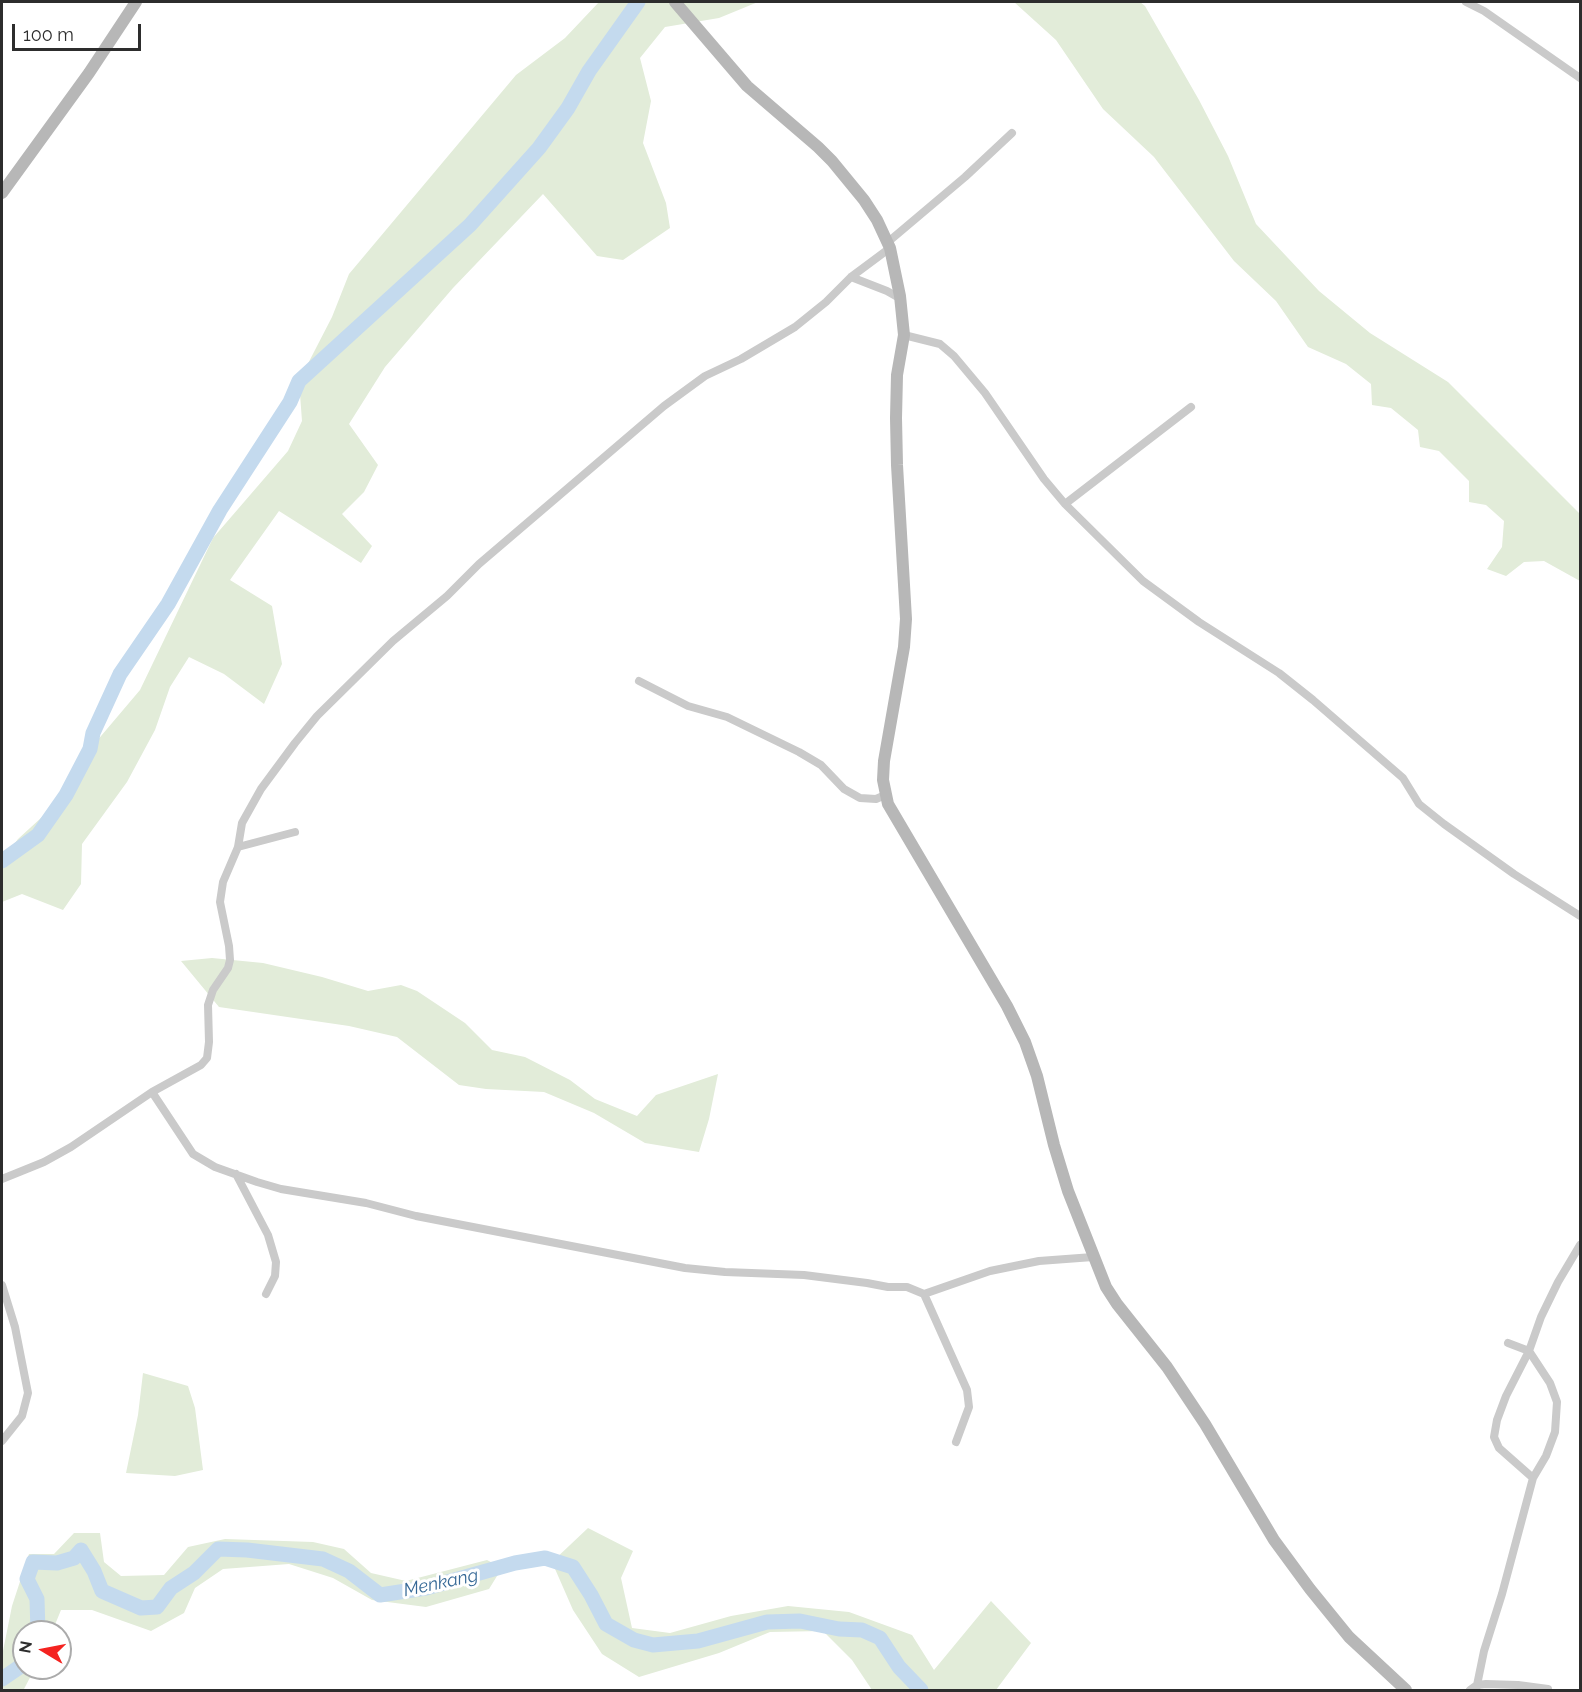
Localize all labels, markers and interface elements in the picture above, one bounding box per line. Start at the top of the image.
scale bar [15,12,144,50]
text: 100 m [23,24,74,45]
water label: Menkang [402,1565,480,1601]
north arrow [12,1620,72,1680]
text: N [15,1639,36,1655]

